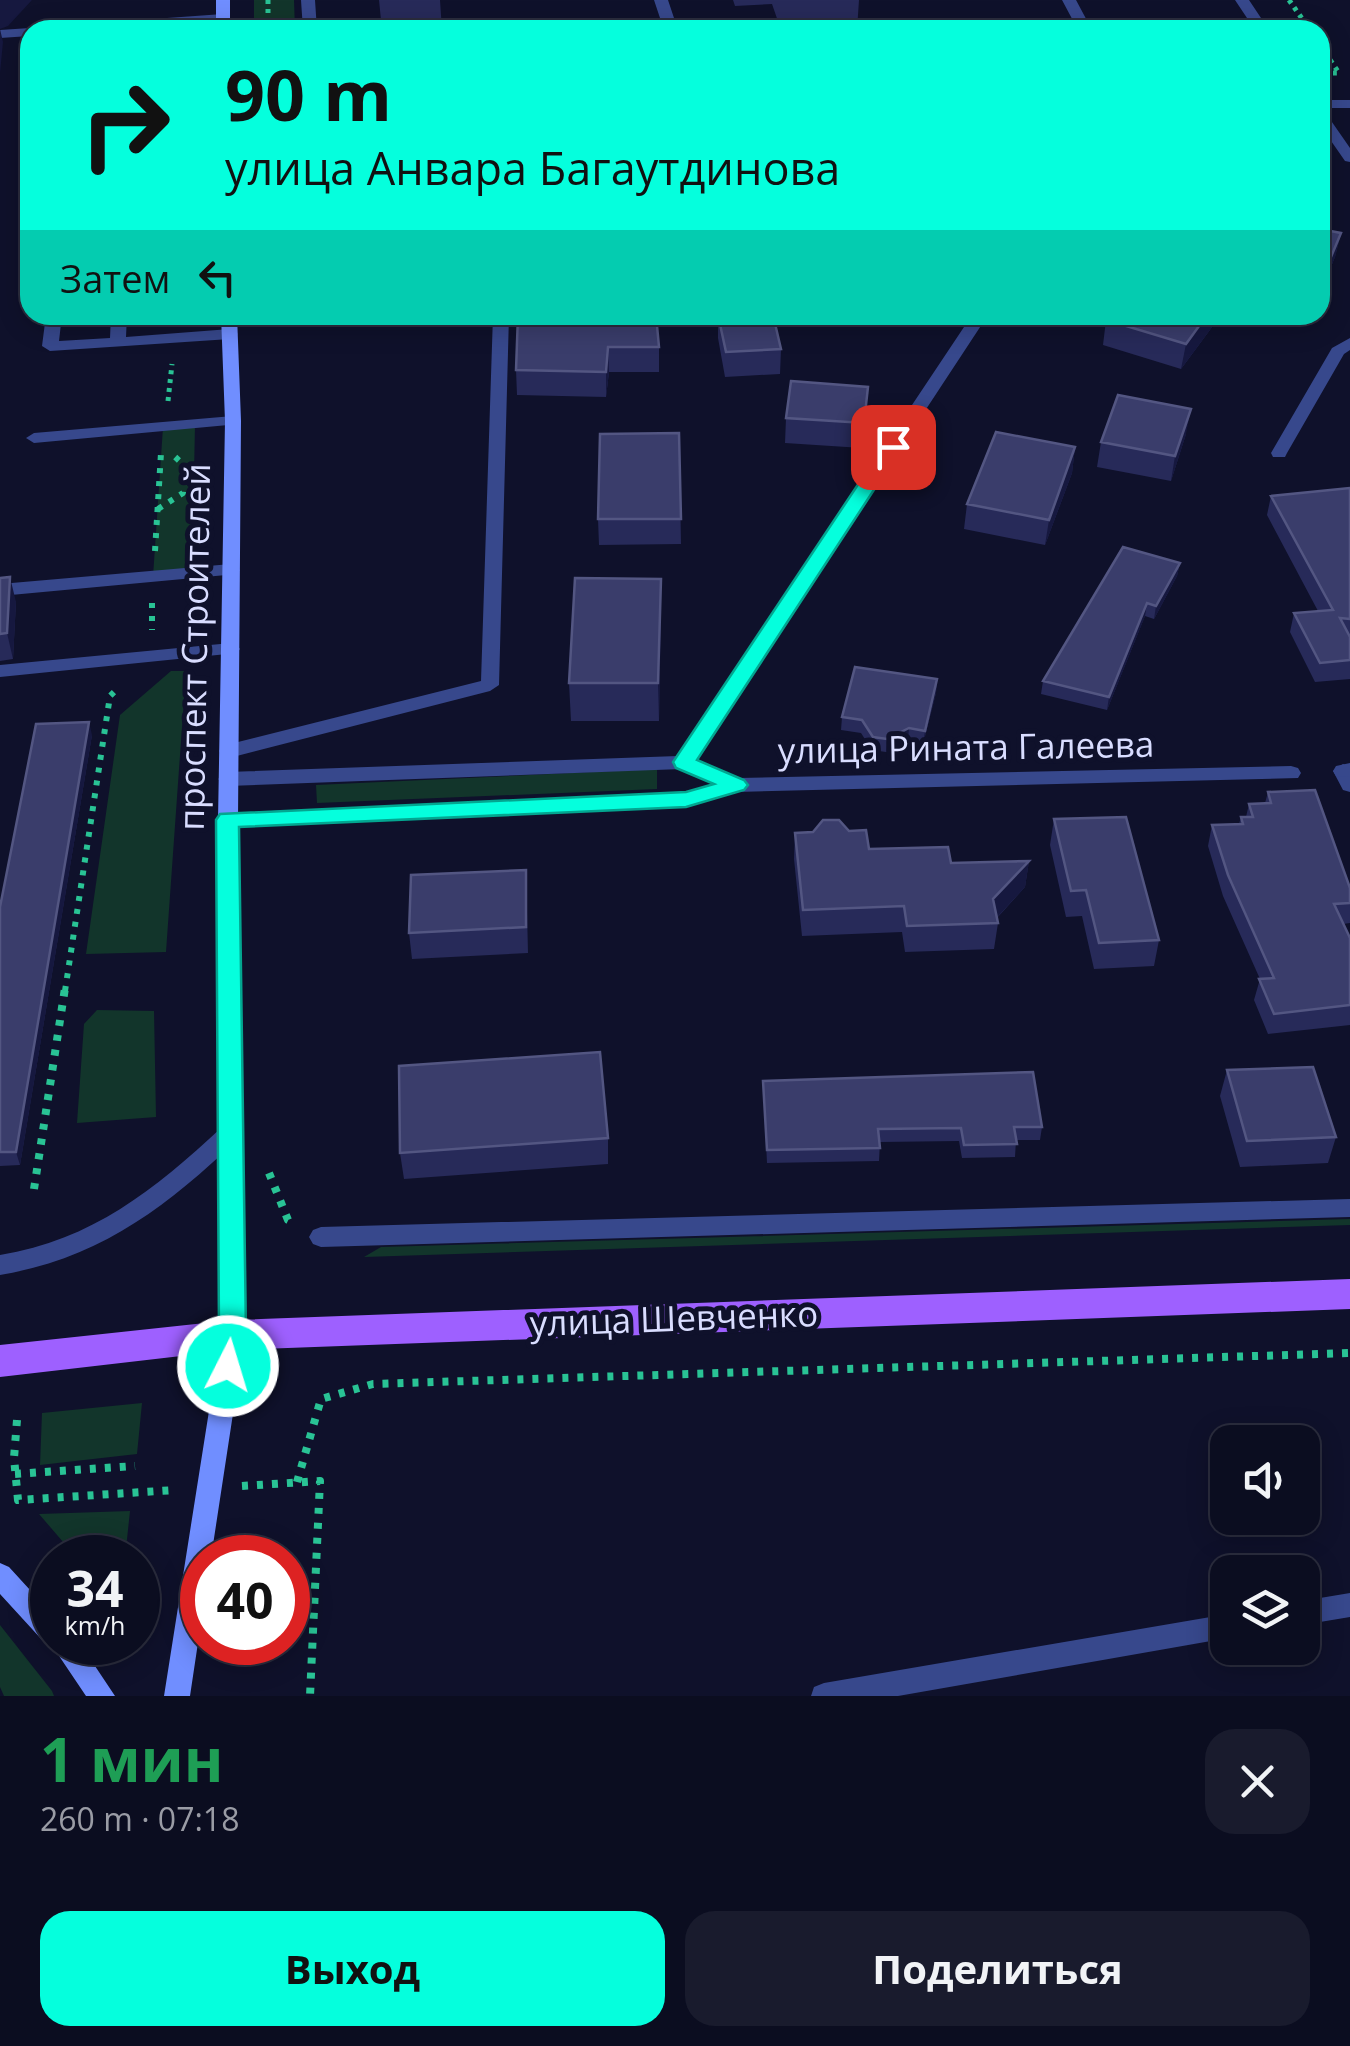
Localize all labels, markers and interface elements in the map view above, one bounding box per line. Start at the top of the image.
text: 90 m [225,46,392,142]
icon: right [60,60,190,190]
text: улица Анвара Багаутдинова [225,137,840,198]
icon: left [190,250,245,305]
text: Затем [60,252,170,304]
pin [851,405,936,490]
icon: arrive [866,420,921,475]
street label: проспект Строителей [167,463,220,831]
street label: улица Рината Галеева [777,720,1155,773]
street label: улица Шевченко [529,1289,819,1346]
position arrow [176,1314,280,1418]
map controls [1210,1425,1320,1665]
button: sound [1210,1425,1320,1535]
speed limit sign: 40 [180,1535,310,1665]
text: 34 [66,1554,124,1622]
button: layers [1210,1555,1320,1665]
text: km/h [65,1608,125,1642]
text: 1 мин [40,1718,224,1800]
button: close [1205,1729,1310,1834]
text: 260 m · 07:18 [40,1797,239,1840]
button: Выход [40,1911,665,2026]
button: Поделиться [685,1911,1310,2026]

